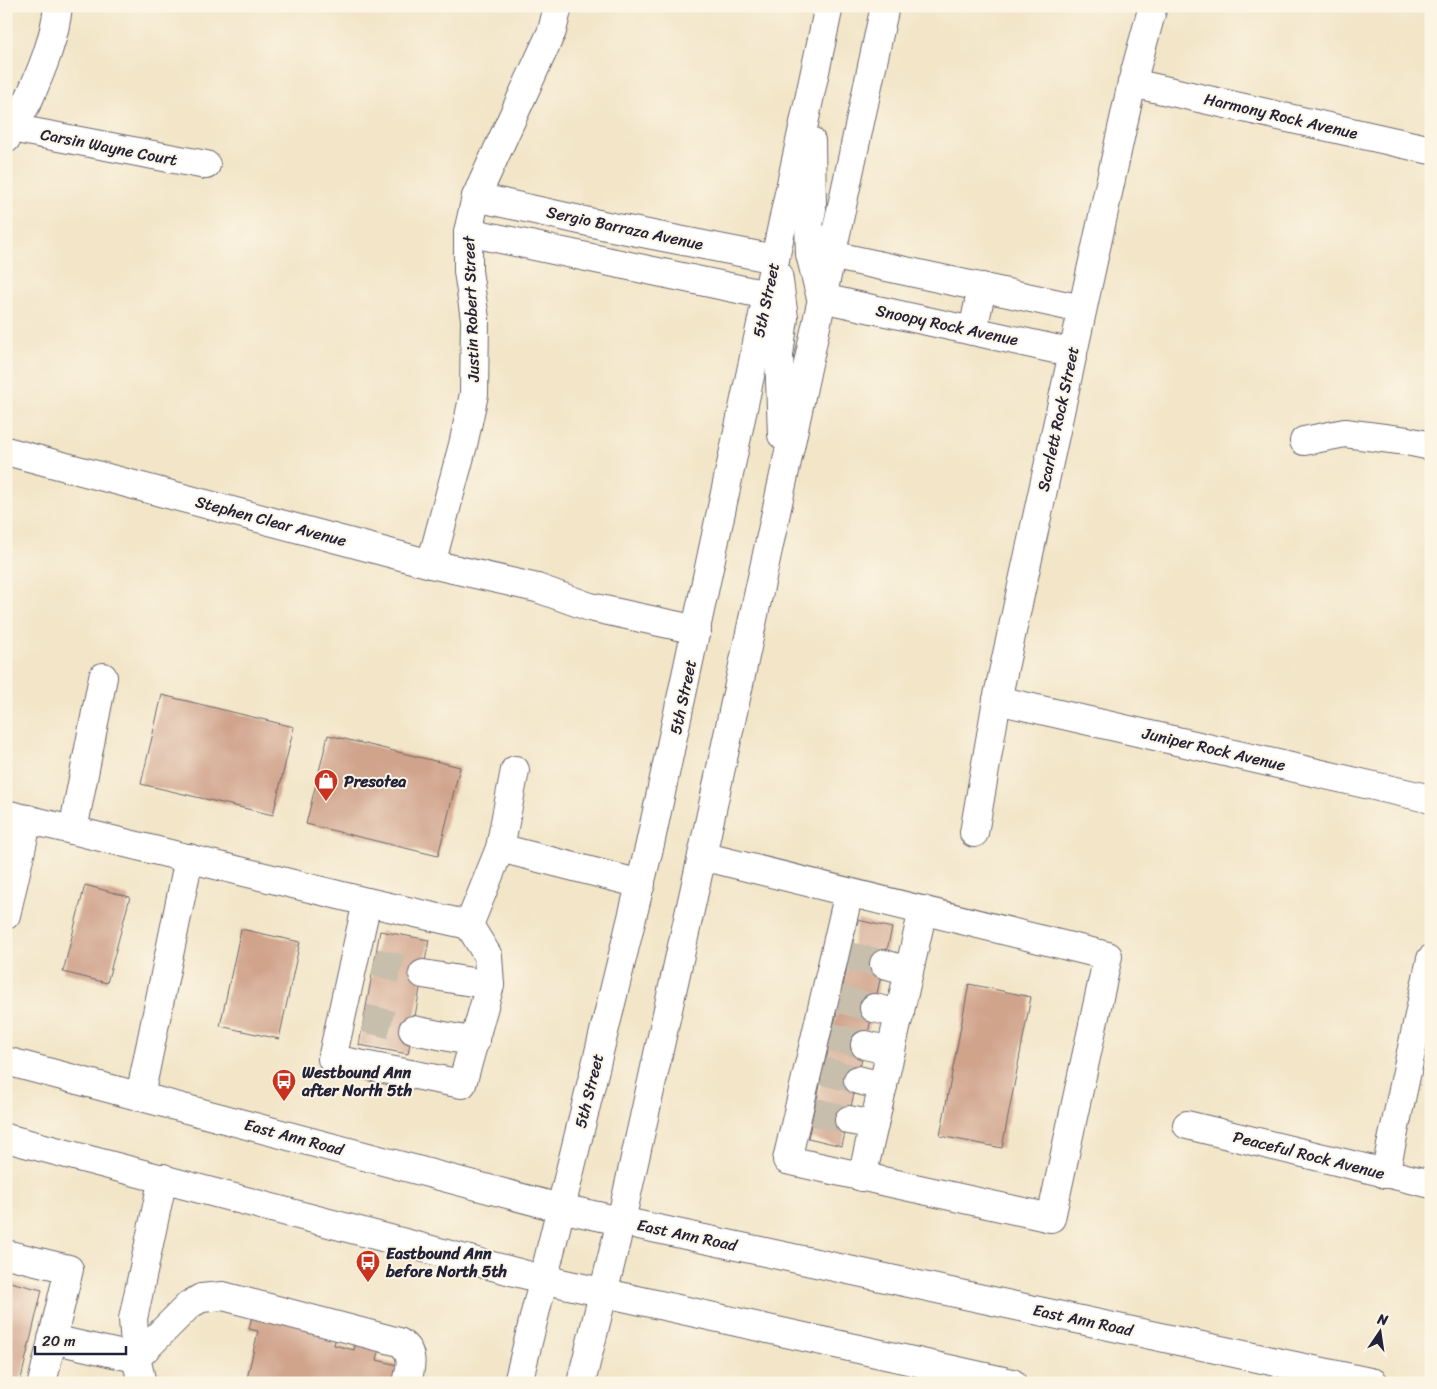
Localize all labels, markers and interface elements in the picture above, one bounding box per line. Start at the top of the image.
street label: Harmony Rock Avenue [1201,84,1361,148]
street label: Carsin Wayne Court [38,119,180,175]
street label: Sergio Barraza Avenue [544,197,706,259]
street label: Justin Robert Street [454,235,488,383]
street label: 5th Street [744,260,788,340]
street label: Snoopy Rock Avenue [873,296,1021,354]
street label: Scarlett Rock Street [1028,344,1088,494]
street label: Stephen Clear Avenue [192,487,350,555]
street label: 5th Street [661,657,705,737]
street label: Juniper Rock Avenue [1139,718,1288,780]
place label: Presotea [344,767,406,796]
shop icon: Presotea [313,768,339,802]
street label: 5th Street [566,1051,612,1131]
place label: Westbound Ann after North 5th [301,1058,413,1105]
bus stop icon: Westbound Ann after North 5th [271,1068,297,1102]
street label: East Ann Road [241,1110,348,1165]
street label: Peaceful Rock Avenue [1230,1122,1388,1188]
street label: East Ann Road [634,1210,741,1260]
place label: Eastbound Ann before North 5th [385,1239,508,1286]
bus stop icon: Eastbound Ann before North 5th [355,1249,381,1283]
street label: East Ann Road [1030,1295,1137,1345]
north arrow [1354,1306,1404,1356]
text: N [1374,1306,1391,1333]
scale bar [35,1324,126,1356]
text: 20 m [42,1328,76,1354]

